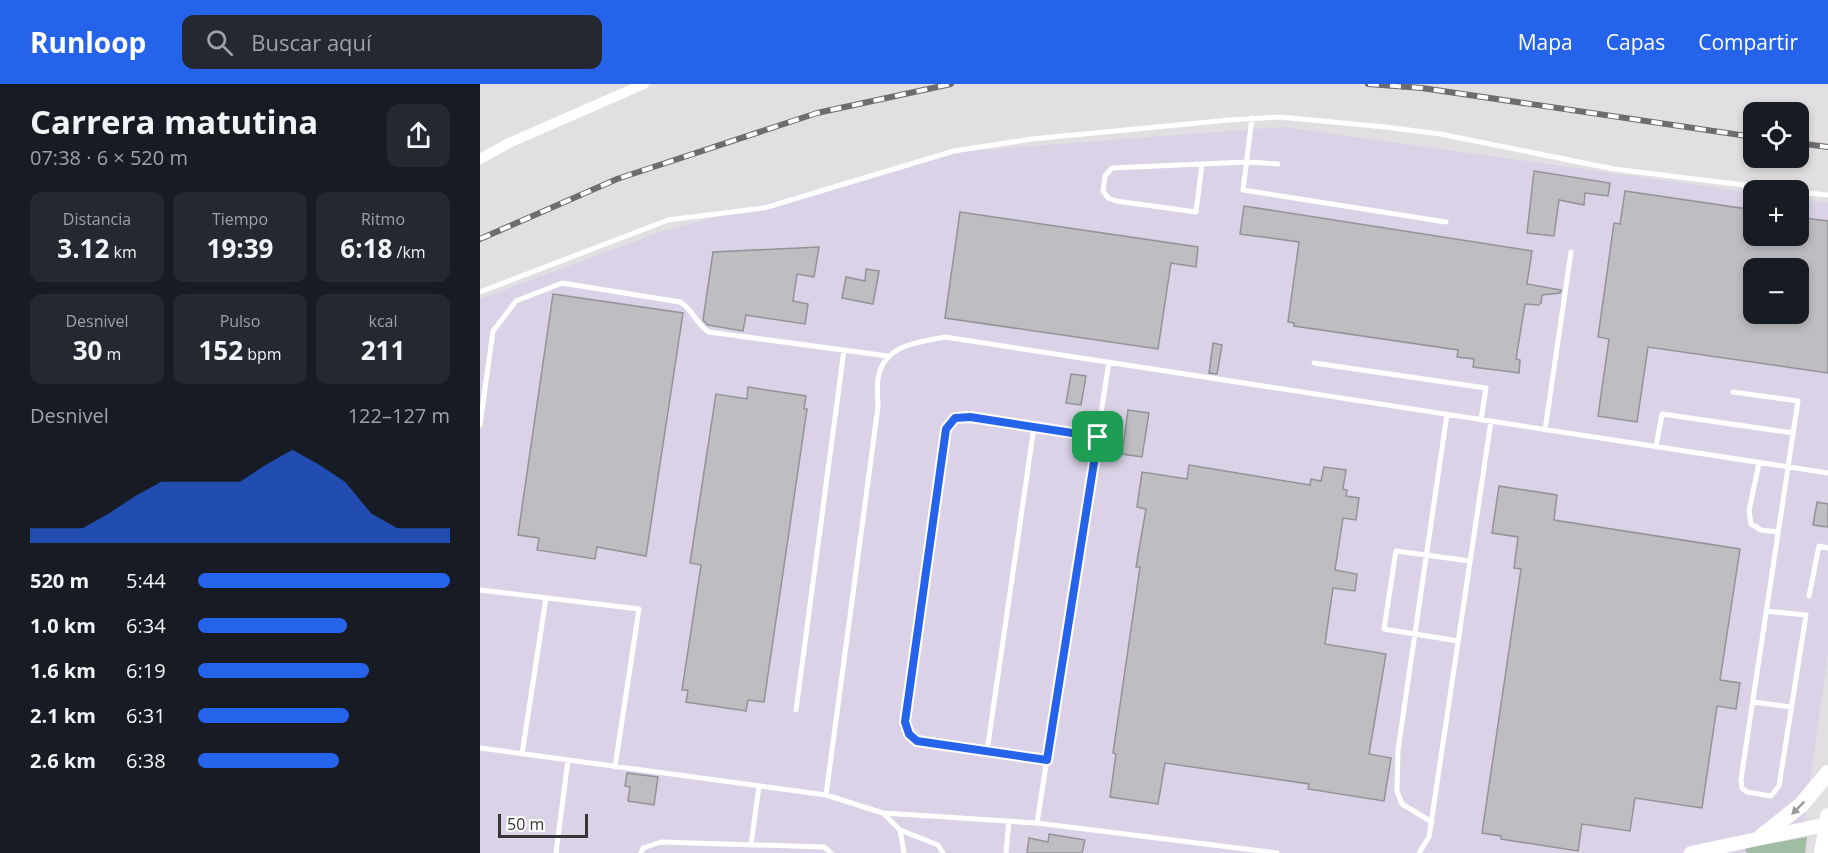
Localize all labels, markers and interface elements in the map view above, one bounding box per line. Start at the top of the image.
search box [182,15,602,69]
text: Runloop [30,23,146,61]
icon: search [203,26,236,59]
text: Buscar aquí [251,27,372,57]
text: Mapa [1518,28,1573,56]
text: Capas [1606,28,1665,56]
text: Compartir [1698,28,1798,56]
text: Carrera matutina [30,99,318,144]
map controls [1743,102,1809,324]
button: locate [1743,102,1809,168]
button: share [387,104,450,167]
text: 07:38 · 6 × 520 m [30,144,188,171]
button: + [1743,180,1809,246]
text: Distancia [63,208,131,230]
text: Tiempo [212,208,268,230]
text: Ritmo [361,208,405,230]
text: 3.12 [57,230,109,266]
text: 19:39 [207,230,273,266]
text: 6:18 [340,230,392,266]
text: km [109,241,137,263]
text: /km [392,241,426,263]
button: − [1743,258,1809,324]
text: Desnivel [65,310,129,332]
text: Pulso [220,310,260,332]
text: kcal [369,310,398,332]
text: 30 [73,332,102,368]
text: 152 [198,332,243,368]
text: 211 [361,332,405,368]
text: m [102,343,121,365]
text: bpm [243,343,282,365]
text: Desnivel [30,402,109,429]
text: 122–127 m [348,402,450,429]
pin [1072,411,1123,462]
icon: arrive [1081,420,1114,453]
text: 520 m [30,567,89,594]
text: 5:44 [126,567,166,594]
text: 1.0 km [30,612,96,639]
text: 6:34 [126,612,166,639]
text: 1.6 km [30,657,96,684]
text: 6:19 [126,657,166,684]
text: 2.1 km [30,702,96,729]
text: 6:31 [126,702,166,729]
text: 2.6 km [30,747,96,774]
text: 6:38 [126,747,166,774]
one-way arrow [1791,800,1805,814]
scale bar [498,811,588,838]
text: 50 m [507,813,544,835]

